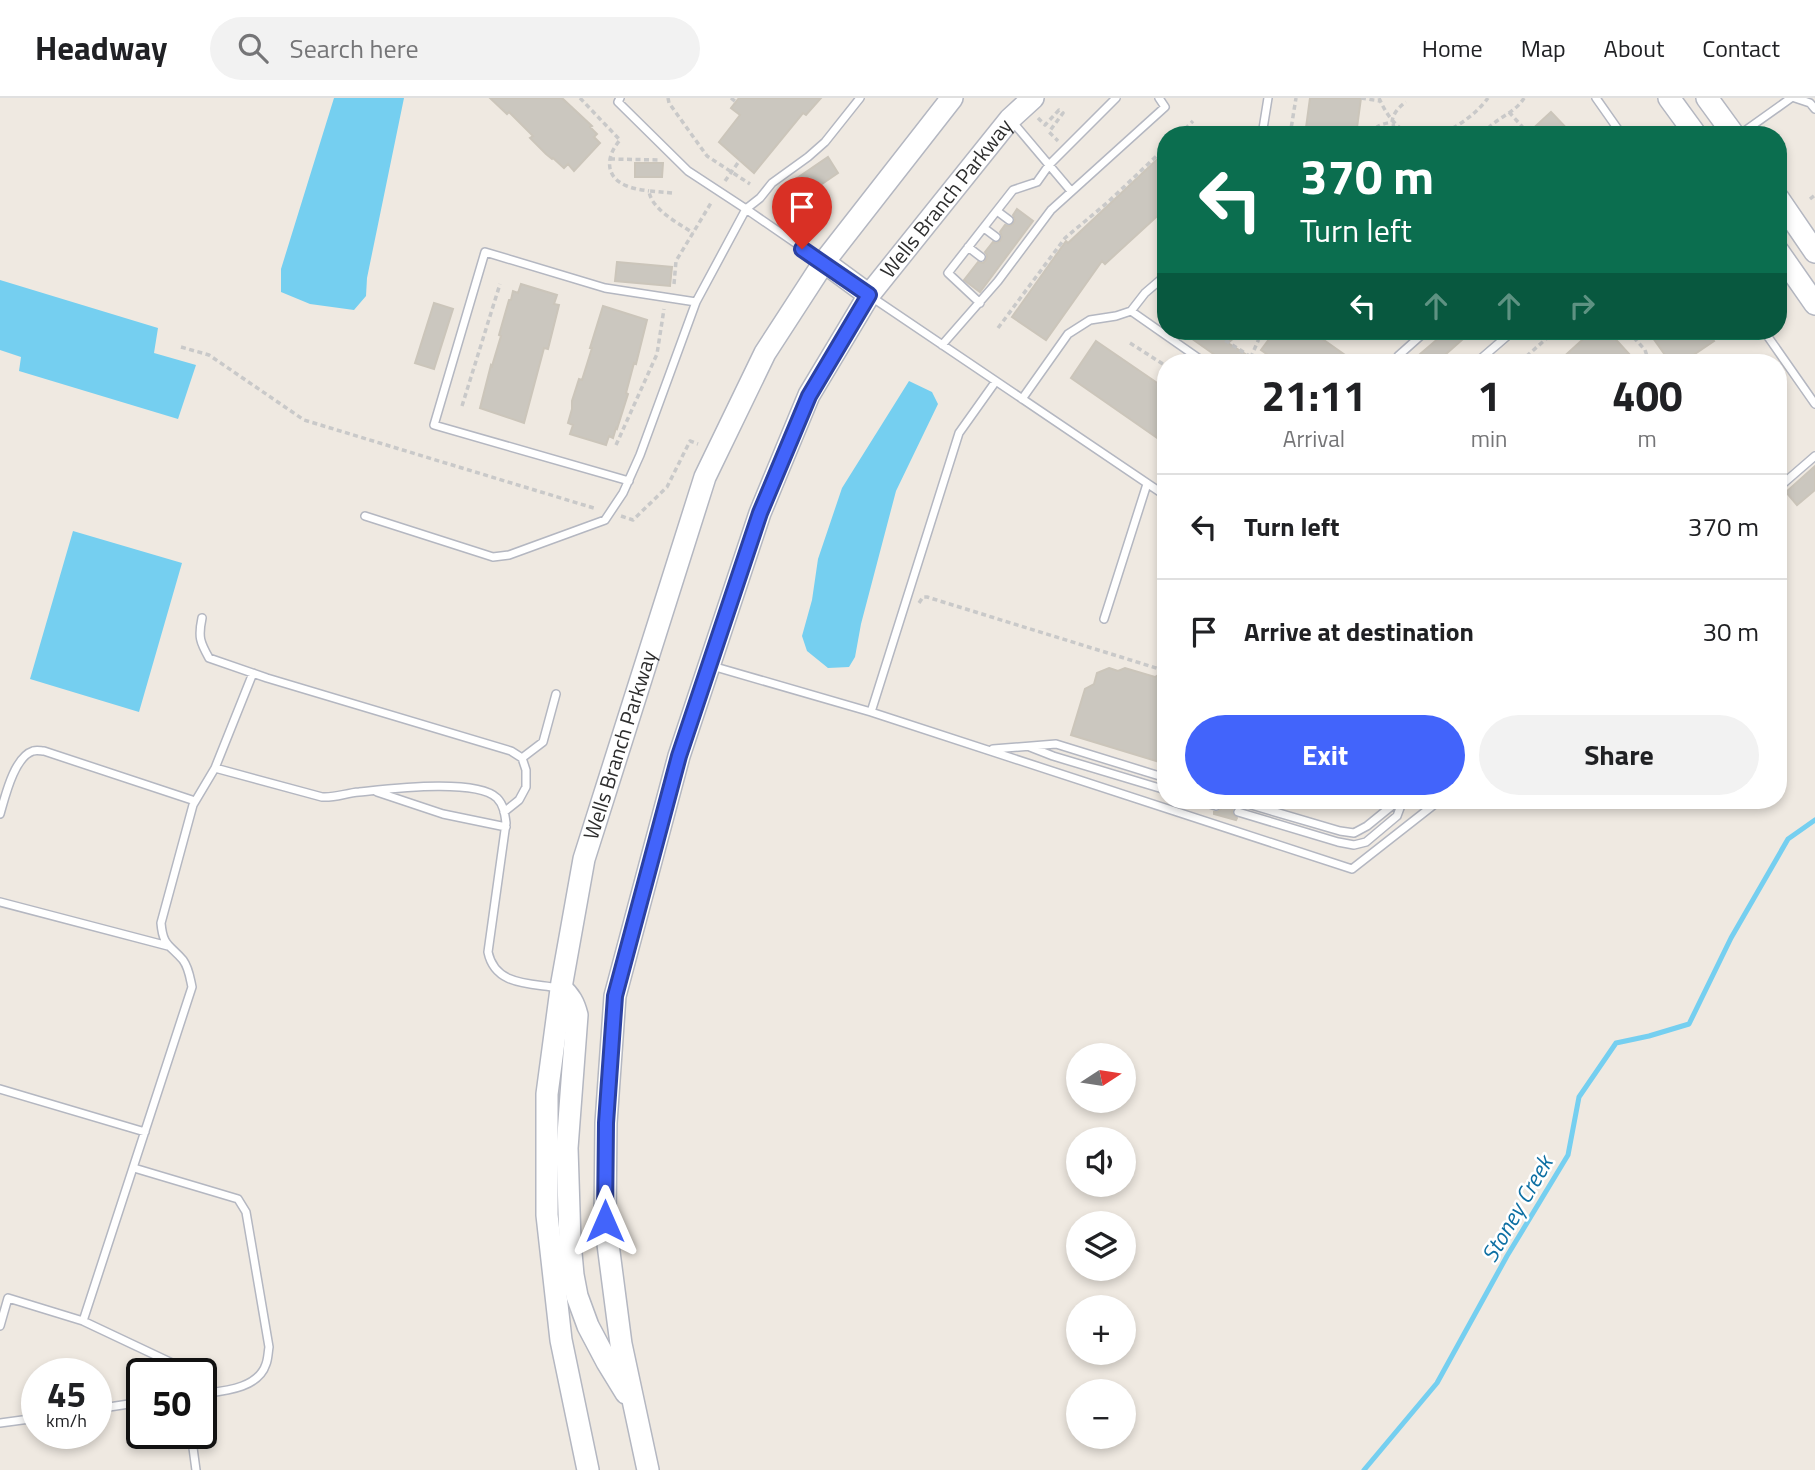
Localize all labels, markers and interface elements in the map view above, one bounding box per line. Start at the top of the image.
search box [210,17,700,80]
text: Headway [35,23,168,73]
icon: search [234,29,272,67]
text: Search here [290,29,419,68]
text: Home [1422,30,1483,66]
text: Map [1521,30,1566,66]
text: About [1604,30,1664,66]
text: Contact [1702,30,1780,66]
street label: Wells Branch Parkway [872,111,1020,284]
text: 370 m [1300,138,1434,213]
icon: left [1185,154,1276,245]
pin [772,177,832,249]
icon: arrive [783,188,821,226]
text: Turn left [1300,206,1412,254]
icon: left [1344,287,1382,325]
icon: ahead [1417,287,1455,325]
icon: ahead [1490,287,1528,325]
icon: right [1563,287,1601,325]
text: 21:11 [1261,363,1366,427]
text: 1 [1477,363,1501,427]
text: 400 [1612,363,1682,427]
text: Arrival [1283,421,1345,456]
text: min [1471,421,1507,456]
text: m [1638,421,1657,456]
text: Turn left [1244,507,1339,546]
text: 370 m [1688,507,1759,546]
icon: left [1185,508,1223,546]
text: Arrive at destination [1244,612,1474,651]
text: 30 m [1702,612,1759,651]
icon: arrive [1185,613,1223,651]
street label: Wells Branch Parkway [574,646,664,843]
button: Exit [1185,715,1465,795]
button: Share [1479,715,1759,795]
north arrow [1066,1043,1136,1113]
map controls [1066,1043,1136,1449]
button: sound [1066,1127,1136,1197]
water label: Stoney Creek [1472,1147,1562,1268]
position arrow [568,1184,642,1258]
button: layers [1066,1211,1136,1281]
button: + [1066,1295,1136,1365]
speed limit sign: 50 [126,1358,217,1449]
text: 45 [47,1367,86,1421]
button: − [1066,1379,1136,1449]
text: km/h [46,1407,87,1434]

